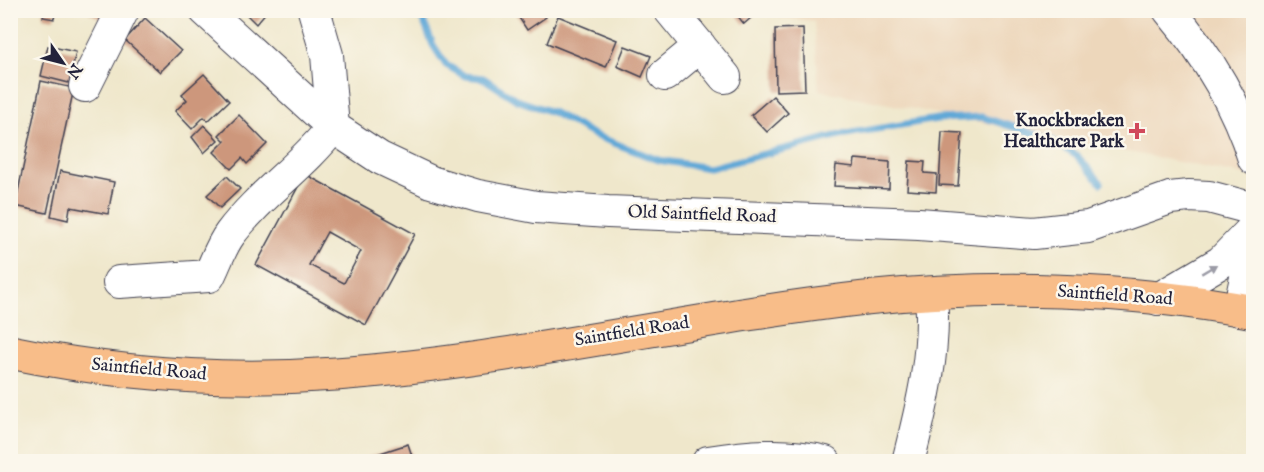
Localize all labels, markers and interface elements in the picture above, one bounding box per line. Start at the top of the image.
north arrow [33,33,93,93]
text: N [61,58,86,82]
place label: Knockbracken Healthcare Park [1004,110,1125,154]
marker: Knockbracken Healthcare Park [1128,122,1146,140]
street label: Old Saintfield Road [627,201,777,229]
one-way arrow [1201,264,1217,275]
street label: Saintfield Road [1057,281,1174,312]
street label: Saintfield Road [573,312,691,352]
street label: Saintfield Road [91,354,208,387]

